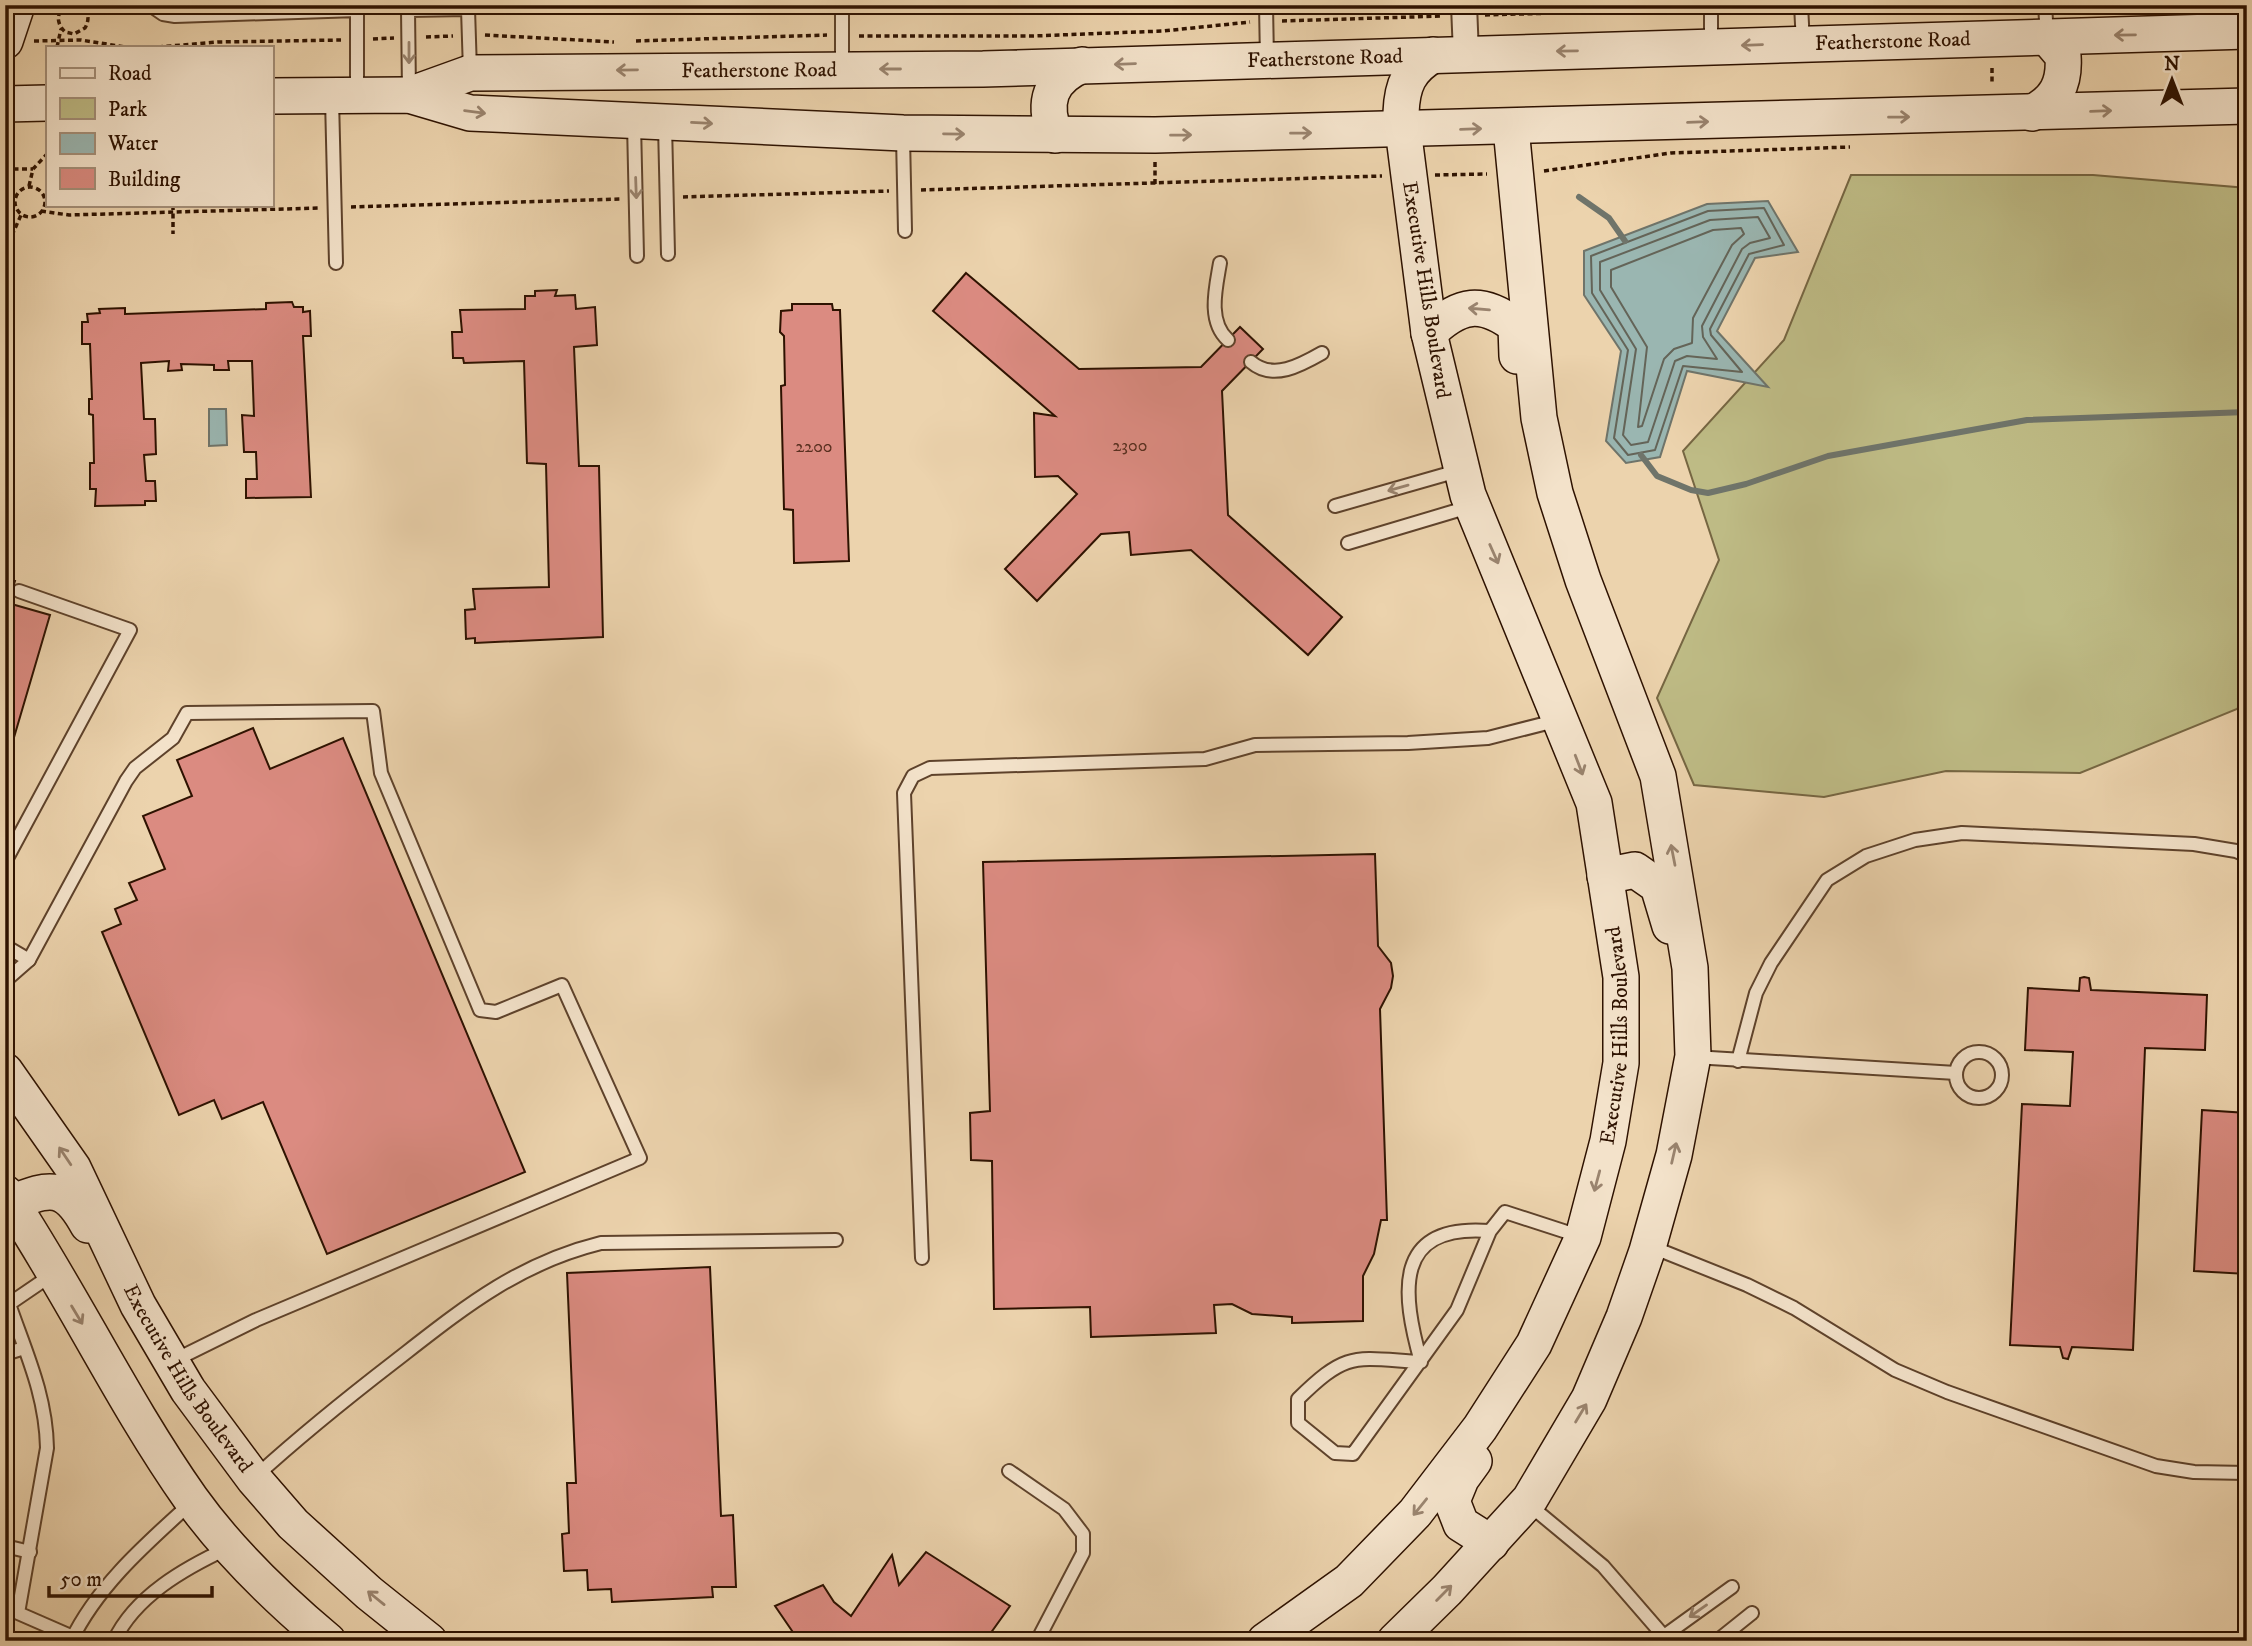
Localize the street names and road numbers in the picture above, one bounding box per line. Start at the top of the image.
street label: Featherstone Road [1814,26,1972,57]
street label: Featherstone Road [1247,43,1404,74]
street label: Featherstone Road [681,57,838,84]
street label: Executive Hills Boulevard [1396,179,1456,401]
street label: Executive Hills Boulevard [1595,924,1634,1147]
street label: Executive Hills Boulevard [117,1280,258,1479]

